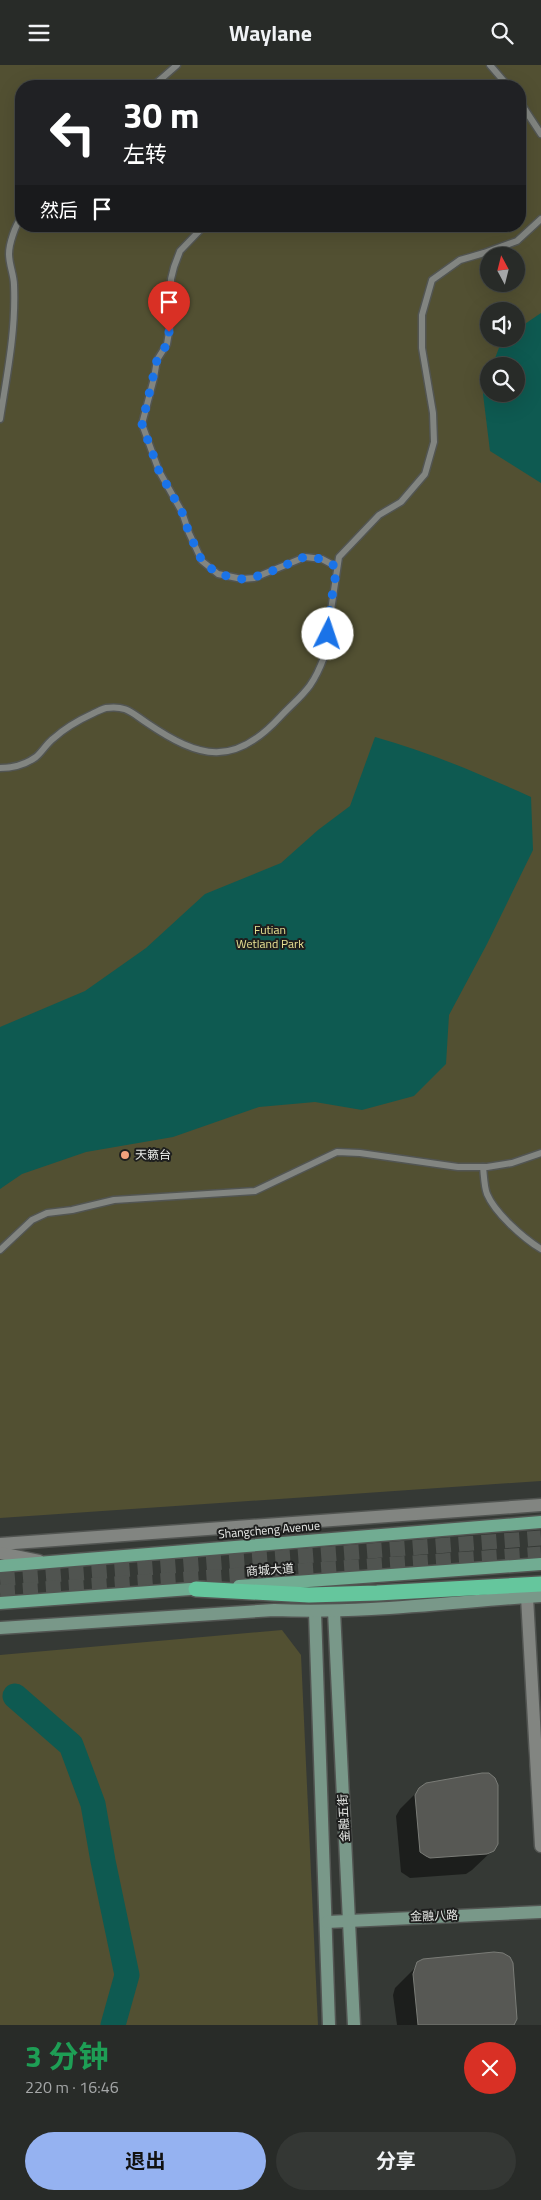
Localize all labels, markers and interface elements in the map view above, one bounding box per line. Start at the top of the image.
text: Waylane [229,16,312,50]
icon: menu [25,19,53,47]
icon: search [488,19,516,47]
text: 30 m [123,88,199,142]
icon: left [40,100,105,165]
text: 左转 [123,137,167,171]
text: 然后 [40,195,78,224]
icon: arrive [88,195,116,223]
north arrow [480,247,525,293]
map controls [480,247,525,402]
pin [148,281,190,332]
icon: arrive [155,288,183,316]
button: sound [480,302,525,347]
button: search [480,357,525,402]
position arrow [301,607,353,659]
park label: Futian Wetland Park [236,920,304,953]
place label: 天籁台 [135,1145,171,1164]
marker: 天籁台 [119,1149,131,1161]
street label: Shangcheng Avenue [217,1516,321,1543]
street label: 商城大道 [245,1558,295,1581]
street label: 金融五街 [333,1794,354,1842]
street label: 金融八路 [410,1905,458,1926]
text: 3 分钟 [25,2033,108,2079]
button: close [464,2042,516,2094]
text: 220 m · 16:46 [25,2075,119,2099]
button: 退出 [25,2132,266,2190]
button: 分享 [276,2132,516,2190]

